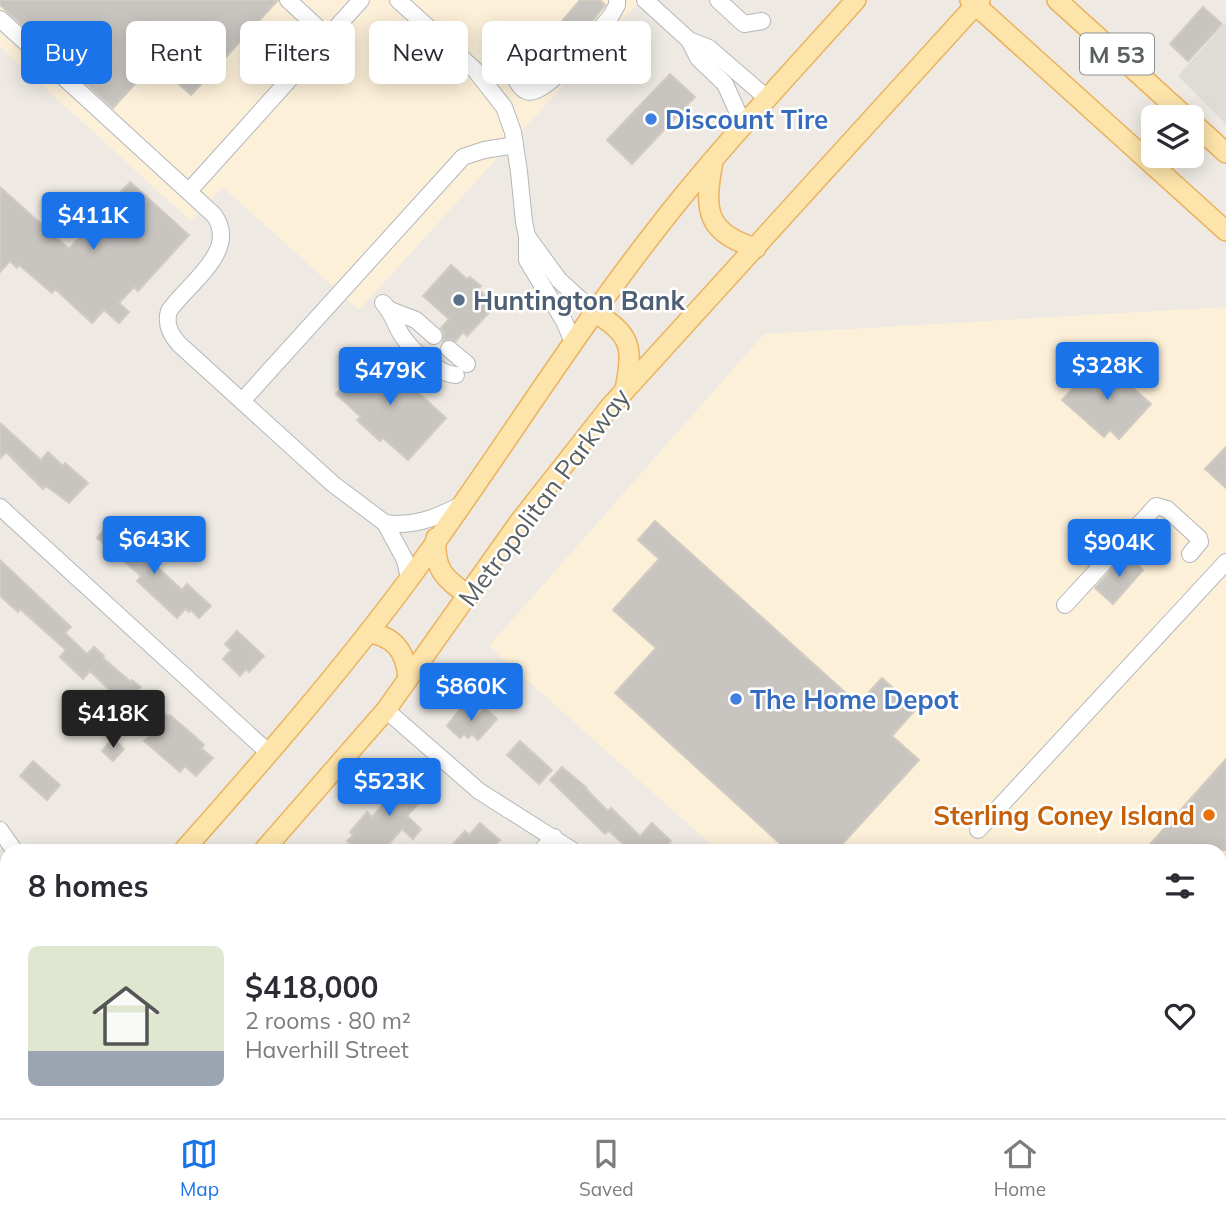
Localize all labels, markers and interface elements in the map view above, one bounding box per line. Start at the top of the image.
chip: Buy [21,21,112,84]
chip: Rent [126,21,226,84]
chip: Filters [240,21,355,84]
chip: New [369,21,468,84]
chip: Apartment [482,21,651,84]
road number: M 53 [1080,34,1154,74]
place label: Discount Tire [665,103,828,136]
map controls [1141,105,1204,168]
button: layers [1141,105,1204,168]
marker: Discount Tire [643,111,659,127]
pin: $411K [44,192,142,252]
text: $411K [58,200,128,229]
place label: Huntington Bank [473,284,685,317]
marker: Huntington Bank [451,292,467,308]
pin: $328K [1058,342,1156,402]
pin: $479K [341,348,439,407]
text: $328K [1072,350,1142,379]
text: $479K [355,355,425,384]
street label: Metropolitan Parkway [451,381,637,613]
pin: $643K [105,516,203,576]
pin: $904K [1070,520,1168,579]
text: $643K [119,524,189,553]
text: $904K [1084,527,1154,556]
pin: $860K [422,664,520,723]
text: $860K [436,671,506,700]
place label: The Home Depot [750,683,959,716]
pin: $418K [64,690,162,750]
marker: The Home Depot [728,691,744,707]
text: $418K [78,698,148,727]
pin: $523K [340,758,438,818]
text: $523K [354,766,424,795]
place label: Sterling Coney Island [933,799,1195,832]
marker: Sterling Coney Island [1201,807,1217,823]
text: 8 homes [28,867,149,905]
icon: filters [1161,867,1199,905]
text: $418,000 [245,968,378,1006]
icon: home [84,974,168,1058]
icon: heart [1161,997,1199,1035]
text: 2 rooms · 80 m² [245,1006,411,1035]
text: Haverhill Street [245,1035,409,1064]
tab: Map [180,1135,219,1201]
tab: Saved [579,1135,634,1201]
tab: Home [994,1135,1046,1201]

